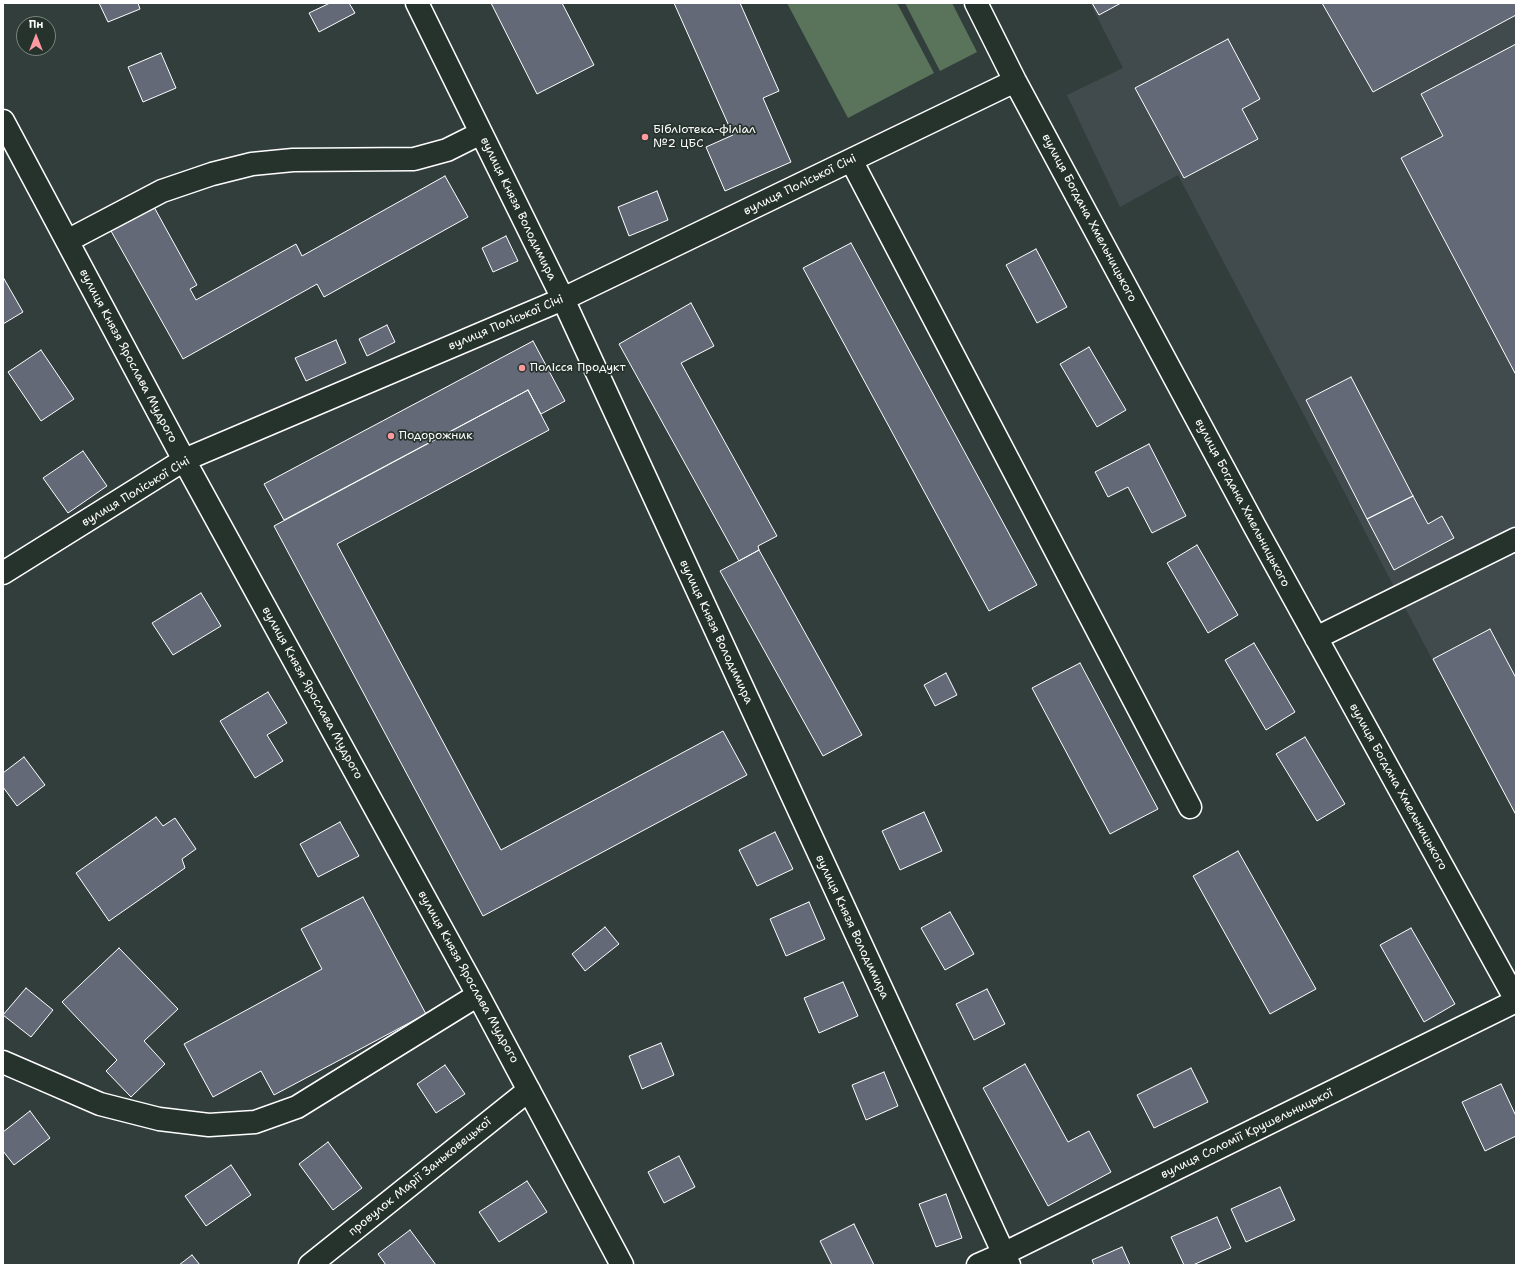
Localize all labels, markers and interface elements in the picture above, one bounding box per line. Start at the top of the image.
north arrow [16,16,56,56]
text: Пн [29,17,43,32]
place label: Бібліотека-філіал №2 ЦБС [653,123,756,151]
street label: вулиця Богдана Хмельницького [1038,131,1140,305]
marker: Бібліотека-філіал №2 ЦБС [640,132,650,142]
street label: вулиця Князя Володимира [477,135,559,283]
street label: вулиця Поліської Січі [741,151,859,219]
street label: вулиця Князя Ярослава Мудрого [76,267,180,445]
street label: вулиця Поліської Січі [446,292,566,354]
place label: Полісся Продукт [530,361,626,375]
marker: Полісся Продукт [517,363,527,373]
street label: вулиця Богдана Хмельницького [1191,416,1293,590]
place label: Подорожник [399,429,473,443]
marker: Подорожник [386,431,396,441]
street label: вулиця Поліської Січі [79,454,193,530]
street label: вулиця Князя Володимира [676,558,756,706]
street label: вулиця Князя Ярослава Мудрого [258,604,366,782]
street label: вулиця Богдана Хмельницького [1346,701,1450,873]
street label: вулиця Князя Володимира [812,853,892,1001]
street label: вулиця Князя Ярослава Мудрого [414,888,522,1066]
street label: вулиця Соломії Крушельницької [1158,1086,1336,1182]
street label: провулок Марії Заньковецької [346,1115,494,1239]

